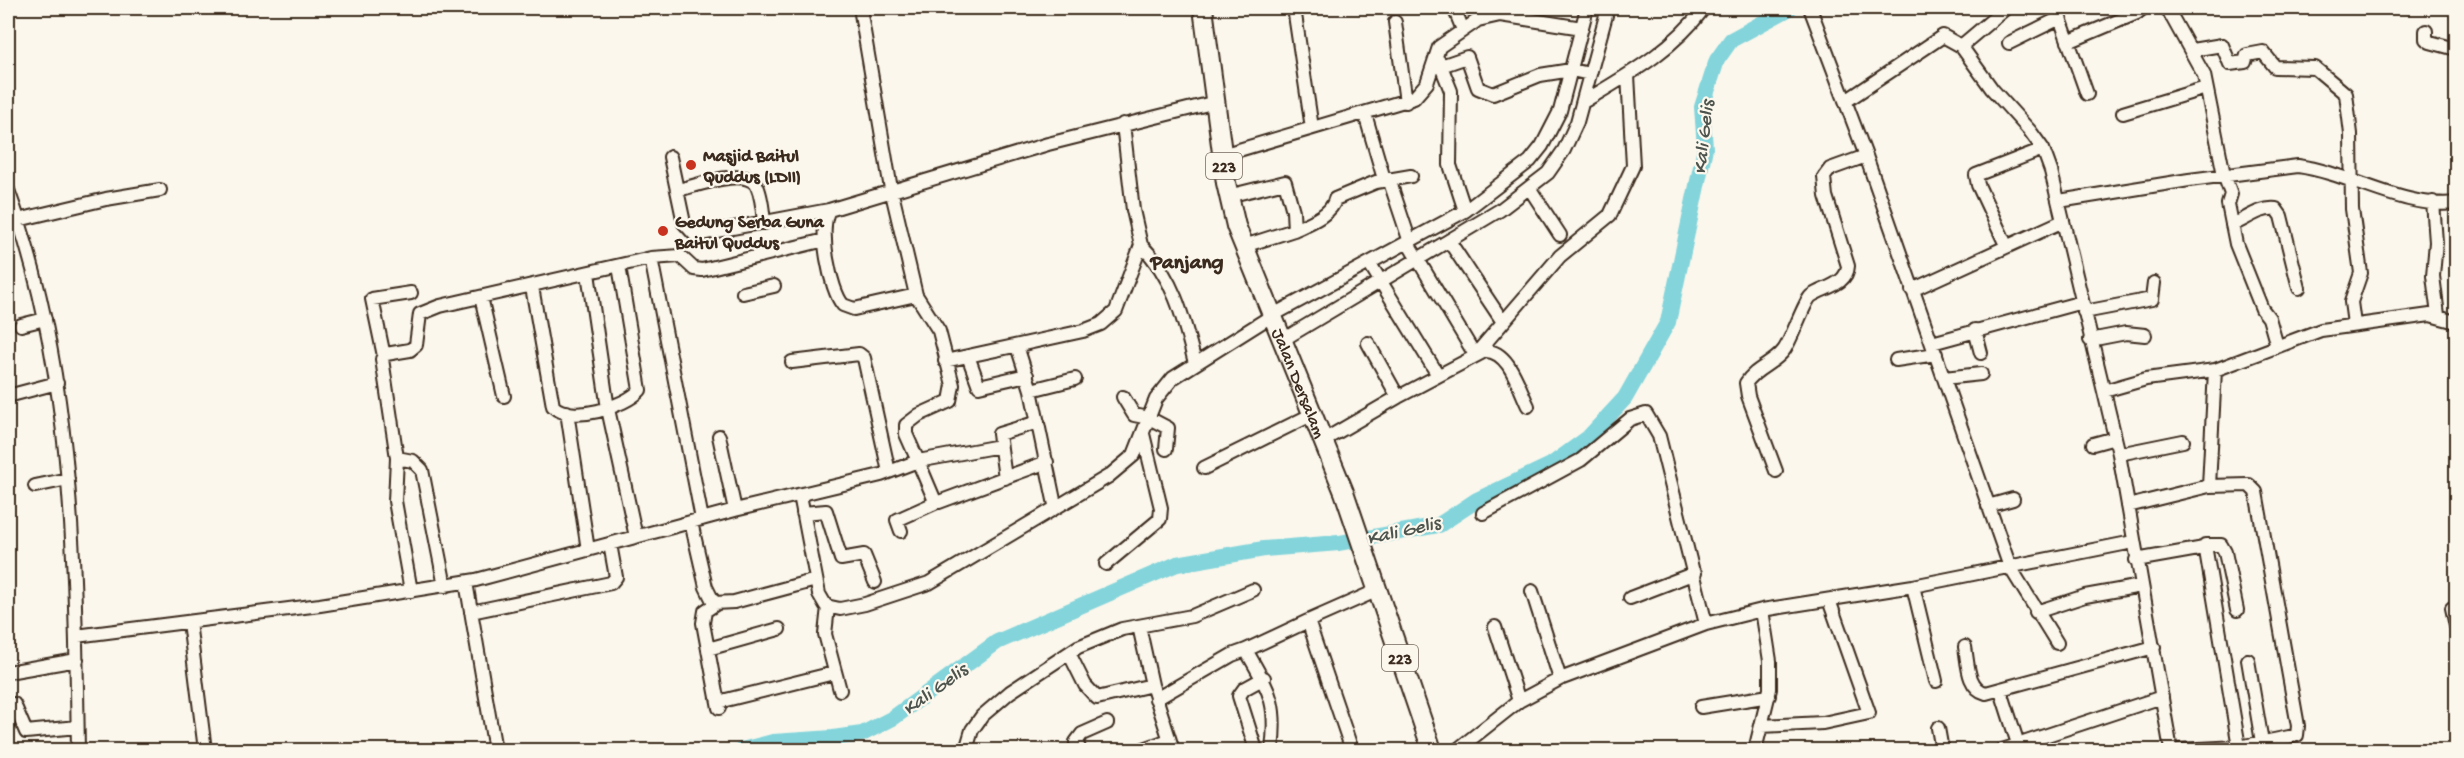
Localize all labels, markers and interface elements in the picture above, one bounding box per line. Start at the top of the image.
water label: Kali Gelis [1690,97,1721,176]
place label: Masjid Baitul Quddus (LDII) [703,147,801,189]
road number: 223 [1206,153,1242,179]
marker: Masjid Baitul Quddus (LDII) [684,158,698,172]
place label: Gedung Serba Guna Baitul Quddus [674,213,825,255]
marker: Gedung Serba Guna Baitul Quddus [656,224,670,238]
district label: Panjang [1150,252,1224,277]
street label: Jalan Dersalam [1266,326,1329,442]
water label: Kali Gelis [1365,512,1444,552]
road number: 223 [1382,645,1418,671]
water label: Kali Gelis [899,659,974,722]

